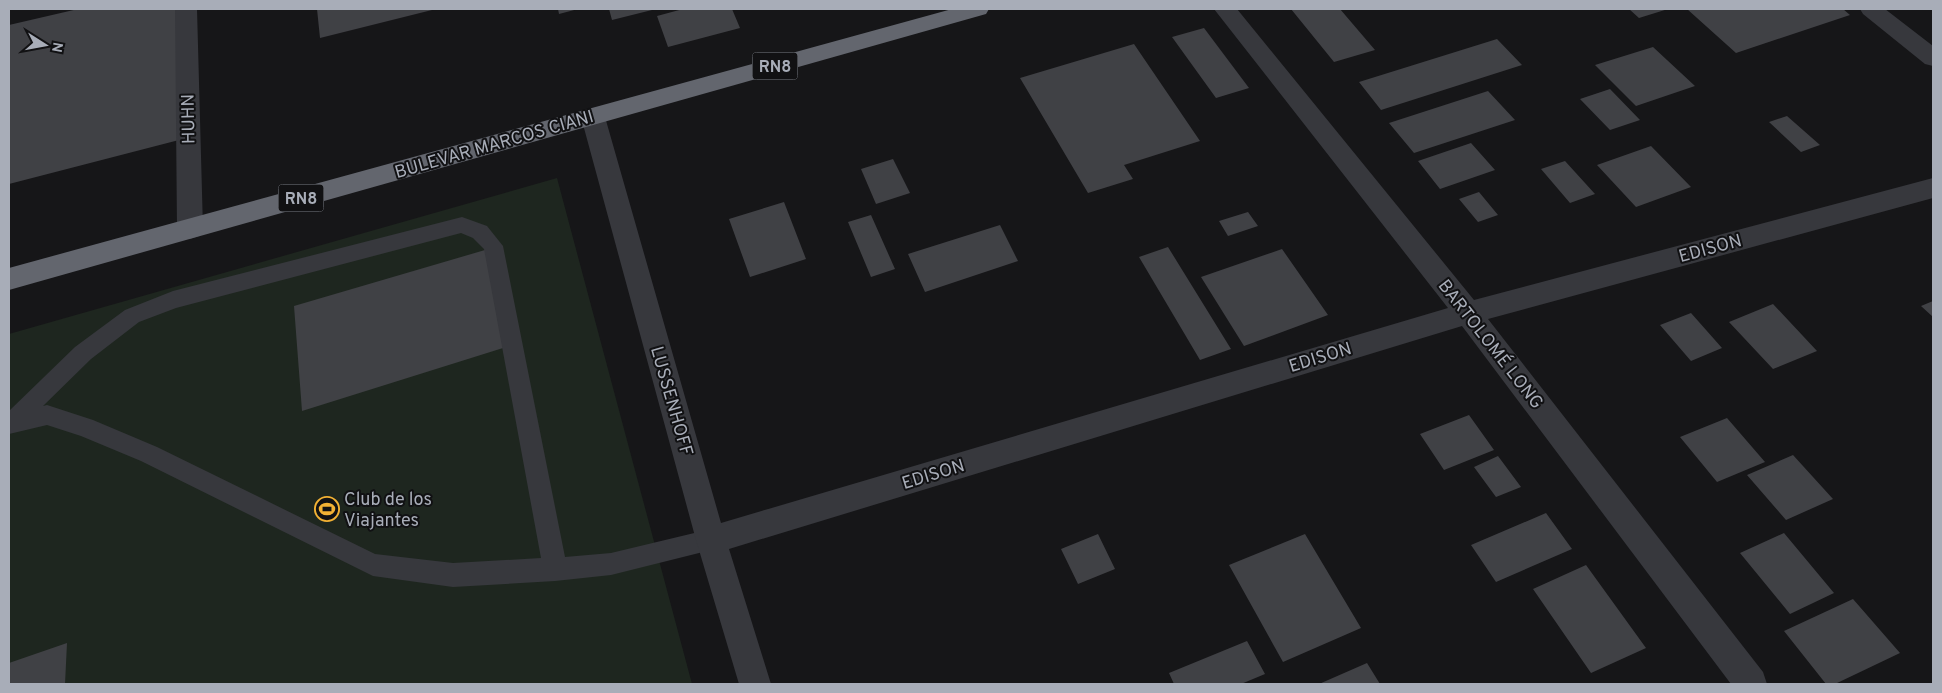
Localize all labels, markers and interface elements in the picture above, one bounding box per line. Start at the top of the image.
north arrow [20,20,70,70]
text: N [47,41,66,54]
road number: RN8 [752,52,798,80]
street label: HUHN [178,94,201,144]
street label: BULEVAR MARCOS CIANI [392,106,597,185]
road number: RN8 [278,184,324,212]
street label: EDISON [1676,230,1745,269]
street label: BARTOLOMÉ LONG [1432,274,1549,414]
street label: EDISON [1286,338,1355,379]
street label: LUSSENHOFF [644,344,697,459]
street label: EDISON [899,455,968,496]
place label: Club de los Viajantes [344,489,432,533]
sports icon: Club de los Viajantes [314,496,340,522]

